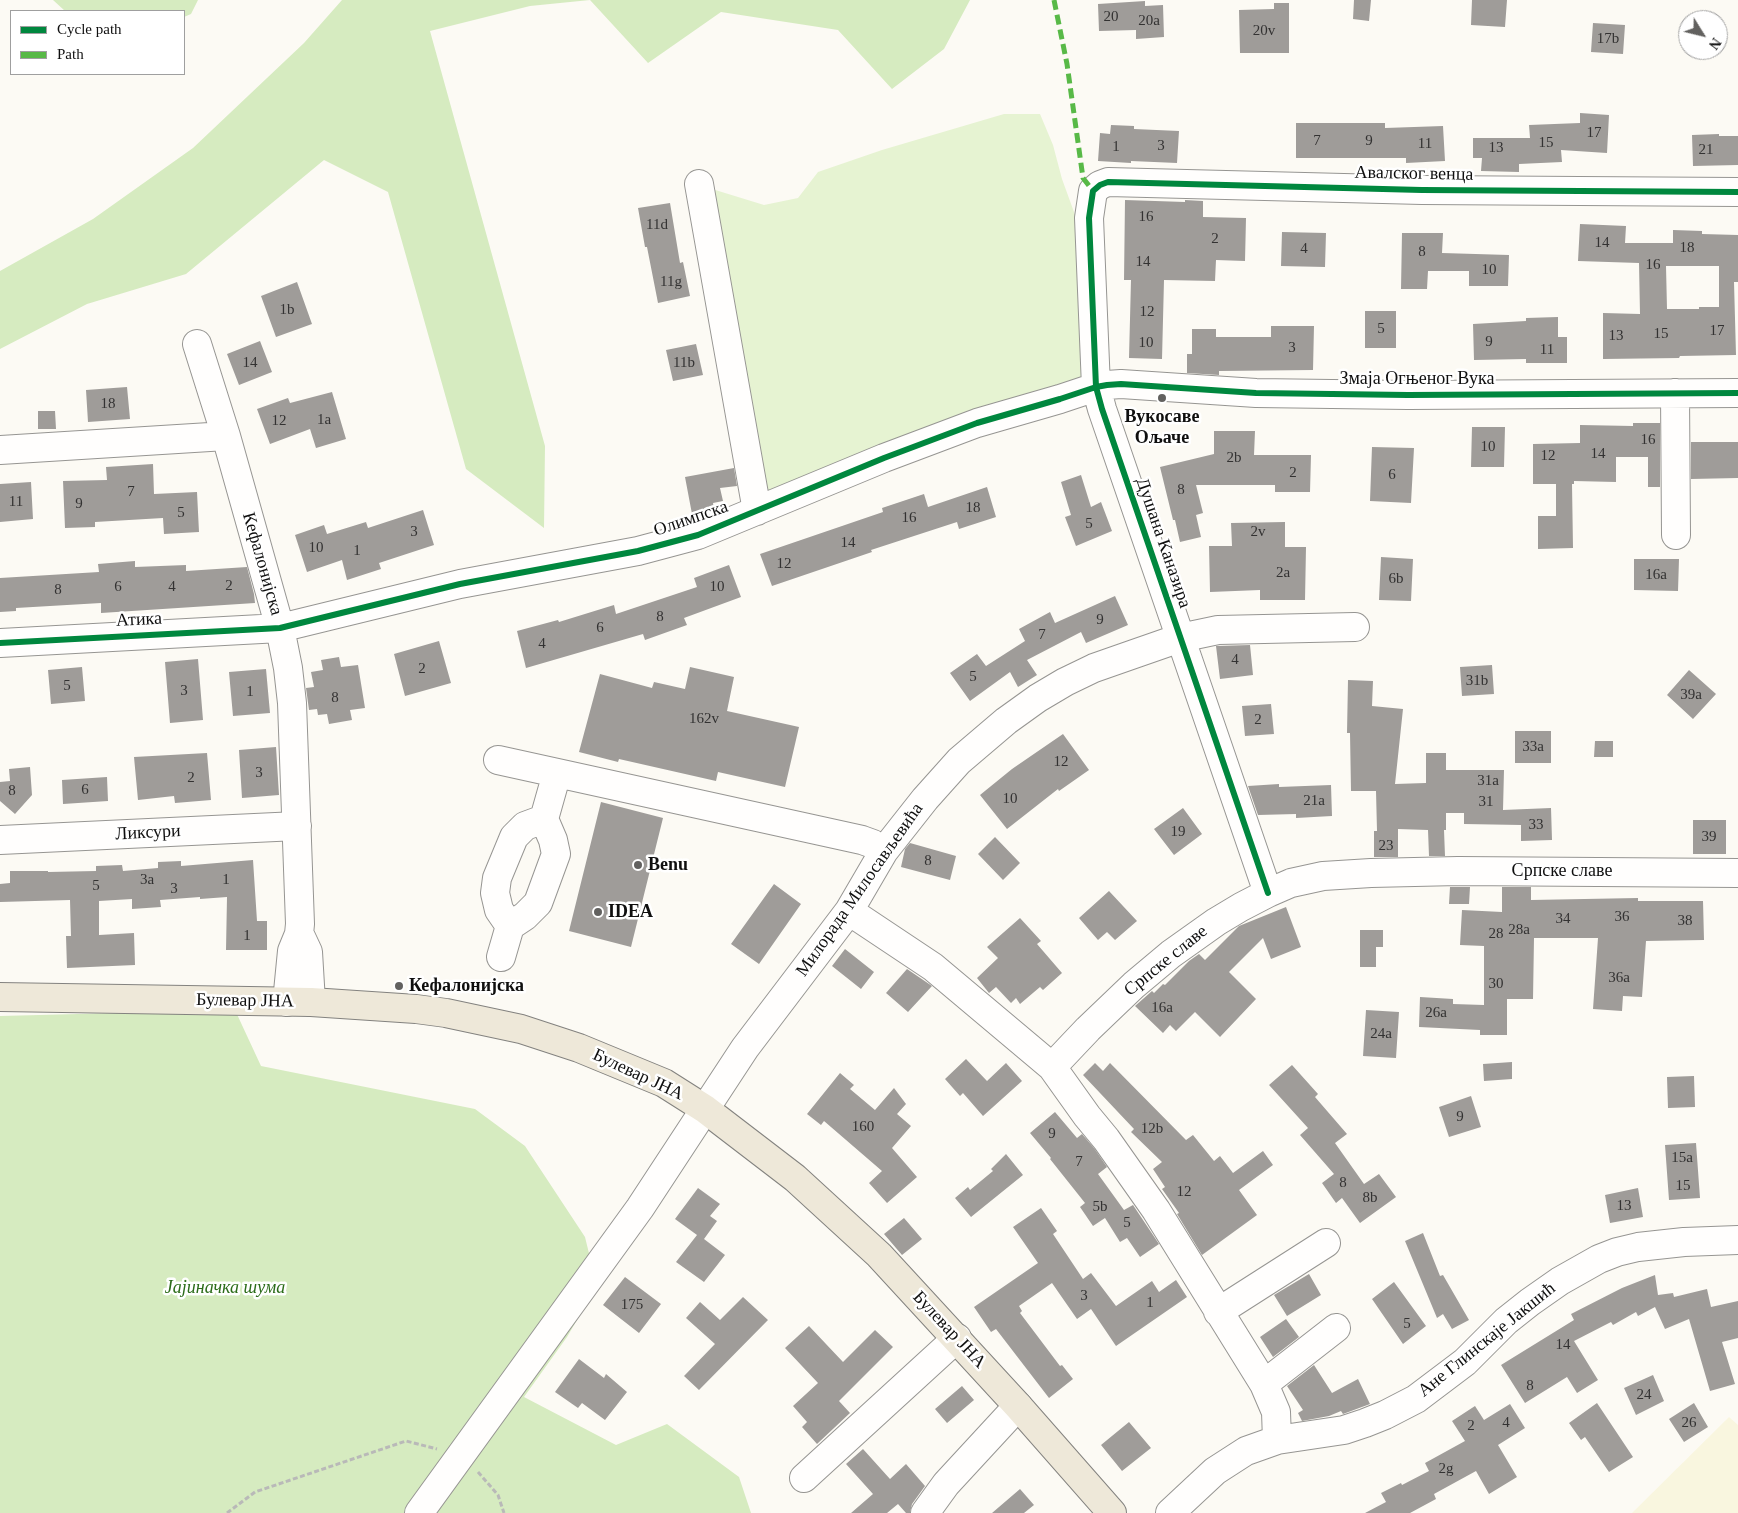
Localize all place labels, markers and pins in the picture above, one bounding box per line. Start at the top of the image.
marker: Вукосаве Ољаче [1156,392,1168,404]
place label: Вукосаве Ољаче [1125,406,1199,448]
place label: Benu [648,854,688,876]
marker: Benu [632,859,644,871]
place label: IDEA [608,901,653,923]
marker: IDEA [592,906,604,918]
place label: Кефалонијска [409,975,524,997]
marker: Кефалонијска [393,980,405,992]

